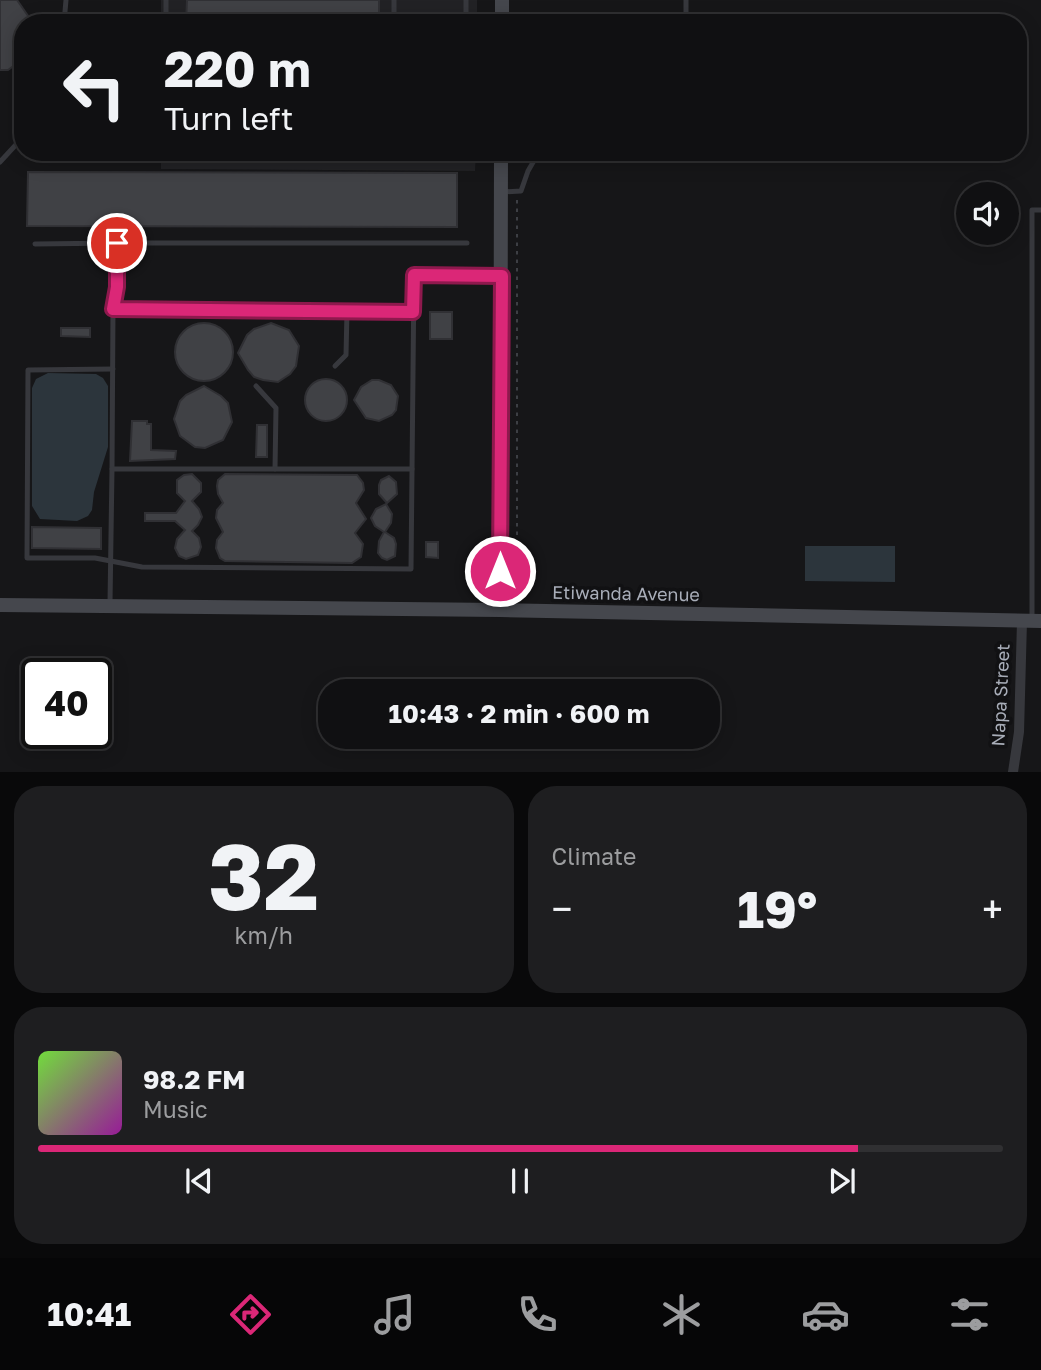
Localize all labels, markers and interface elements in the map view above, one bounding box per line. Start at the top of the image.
text: 220 m [164,39,311,98]
icon: left [49,42,140,133]
text: Turn left [164,99,293,137]
map controls [956,182,1019,245]
button: sound [956,182,1019,245]
pin [87,213,147,273]
icon: arrive [98,224,136,262]
position arrow [463,534,537,608]
street label: Etiwanda Avenue [552,581,700,605]
street label: Napa Street [986,643,1014,747]
speed limit sign: 40 [21,658,112,749]
text: 10:43 · 2 min · 600 m [389,698,649,729]
text: 32 [208,821,319,930]
text: Climate [552,842,636,870]
text: 19° [737,877,817,939]
text: − [552,886,572,931]
text: + [982,886,1003,931]
text: km/h [234,921,293,949]
text: 98.2 FM [143,1064,245,1095]
text: Music [143,1095,208,1123]
icon: previous [180,1162,218,1200]
icon: pause [501,1162,539,1200]
icon: next [823,1162,861,1200]
icon: directions [226,1290,275,1339]
icon: music [370,1290,419,1339]
icon: phone [513,1290,562,1339]
icon: climate [657,1290,706,1339]
icon: car [801,1290,850,1339]
icon: filters [945,1290,994,1339]
text: 10:41 [47,1295,131,1333]

